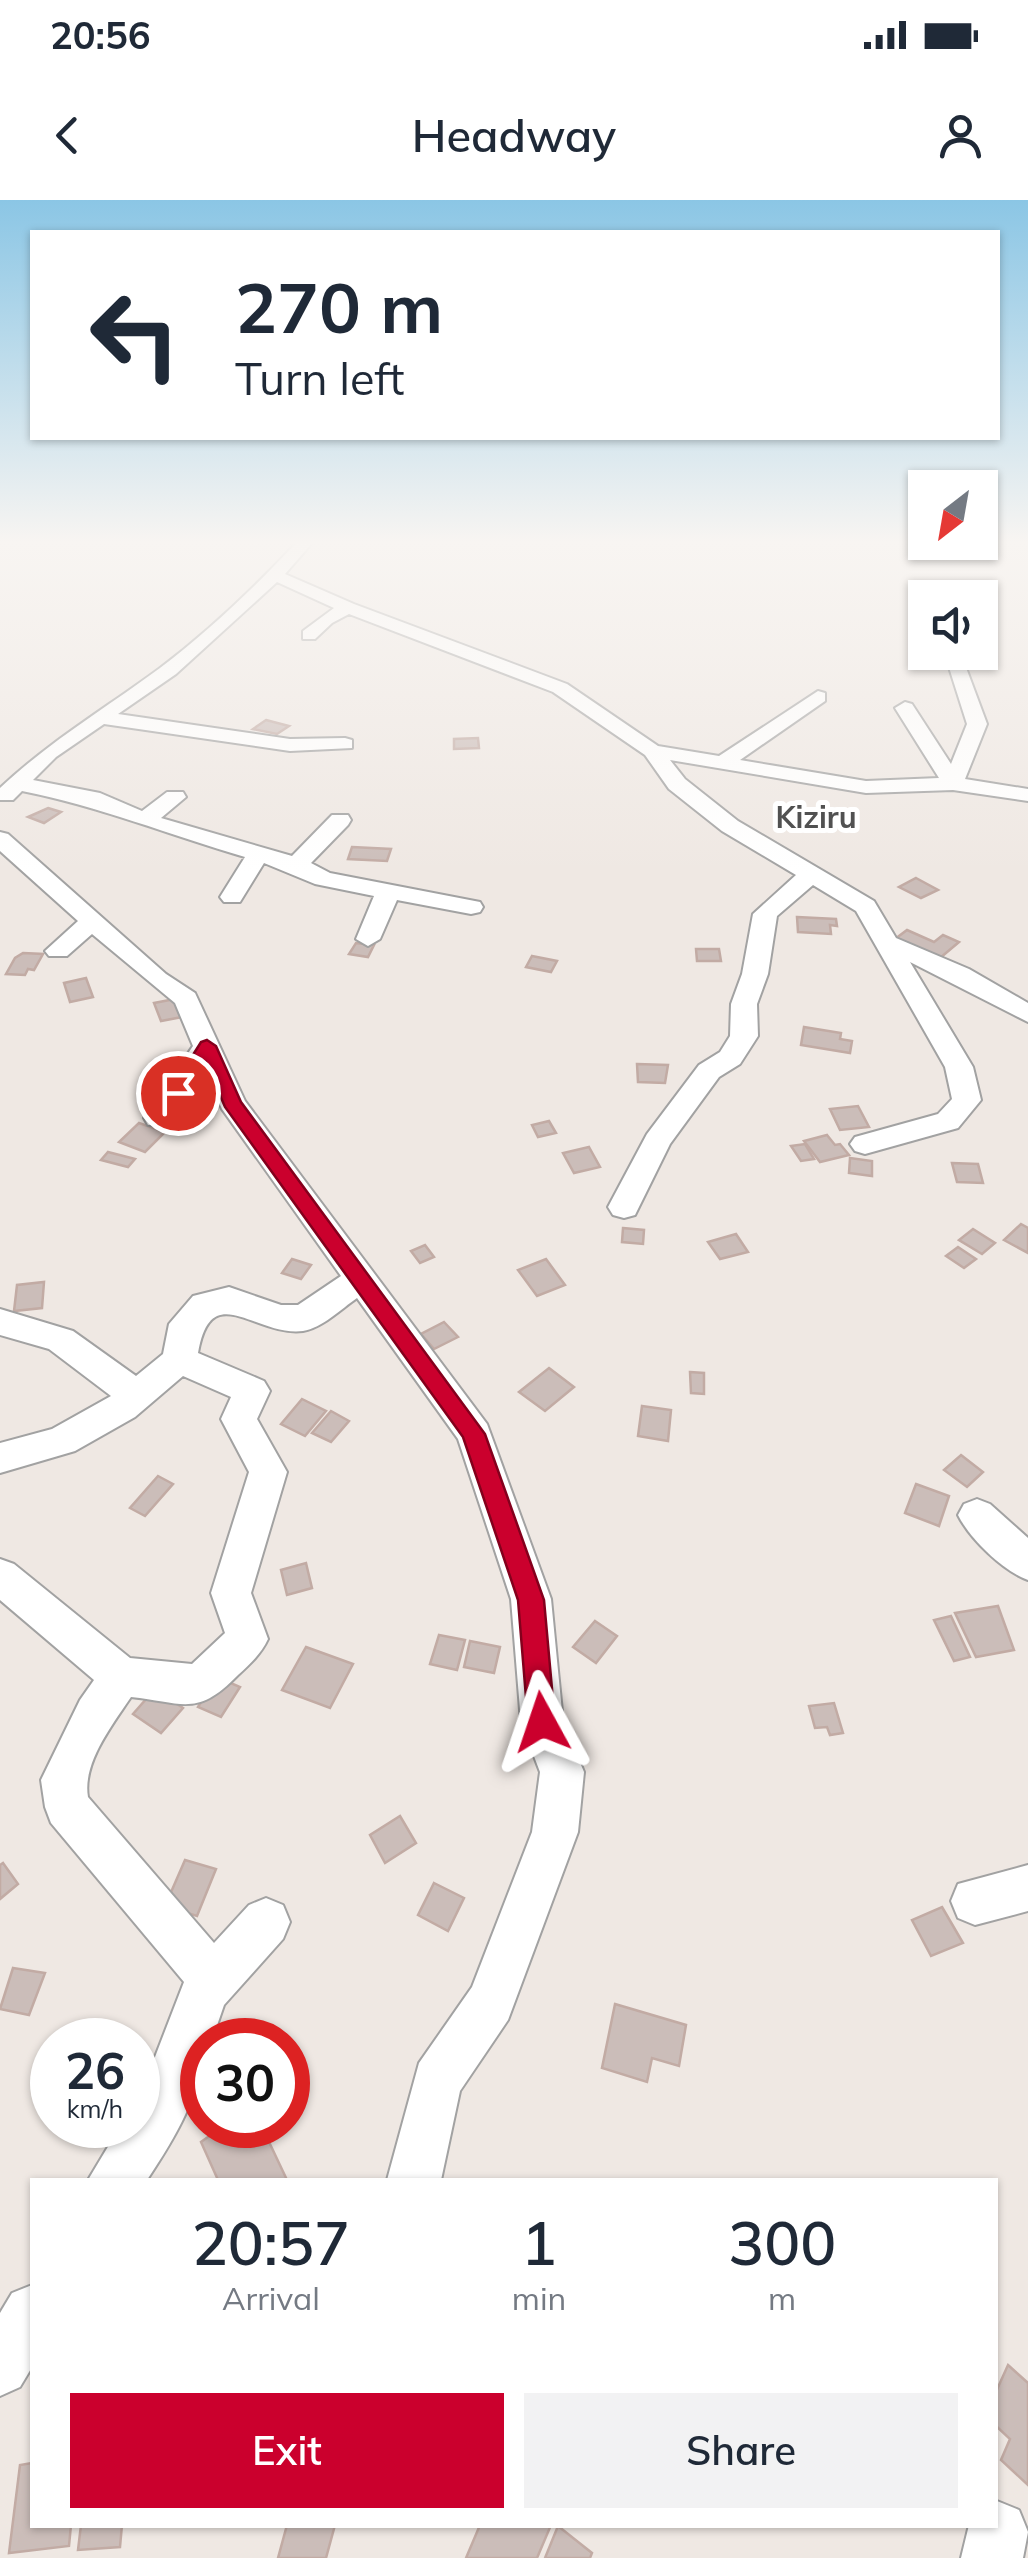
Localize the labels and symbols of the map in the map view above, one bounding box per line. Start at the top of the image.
north arrow [908,470,998,560]
district label: Kiziru [775,798,857,836]
pin [136,1051,221,1136]
position arrow [490,1670,594,1774]
speed limit sign: 30 [180,2018,310,2148]

